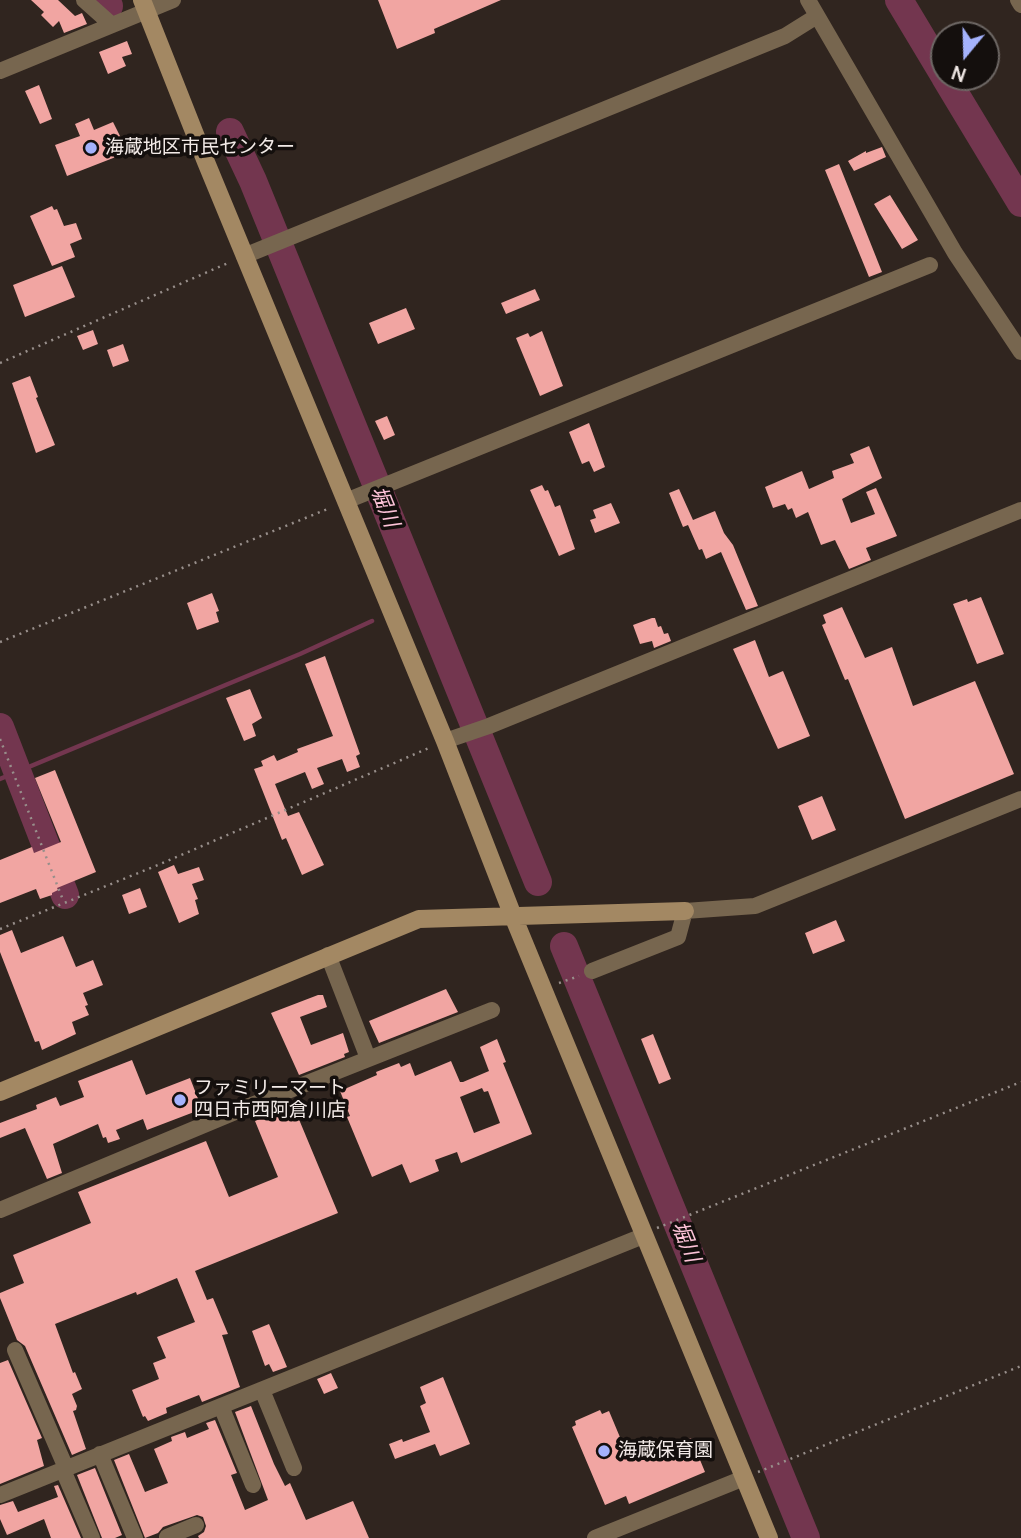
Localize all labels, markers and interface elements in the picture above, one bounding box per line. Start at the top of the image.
north arrow [930,21,1000,91]
text: N [948,59,970,88]
place label: 海蔵地区市民センター [105,137,295,159]
marker: 海蔵地区市民センター [83,140,99,156]
water label: 堀川 [364,483,404,531]
place label: ファミリーマート 四日市西阿倉川店 [194,1078,346,1122]
marker: ファミリーマート 四日市西阿倉川店 [172,1092,188,1108]
water label: 堀川 [665,1218,705,1266]
place label: 海蔵保育園 [618,1440,713,1462]
marker: 海蔵保育園 [596,1443,612,1459]

